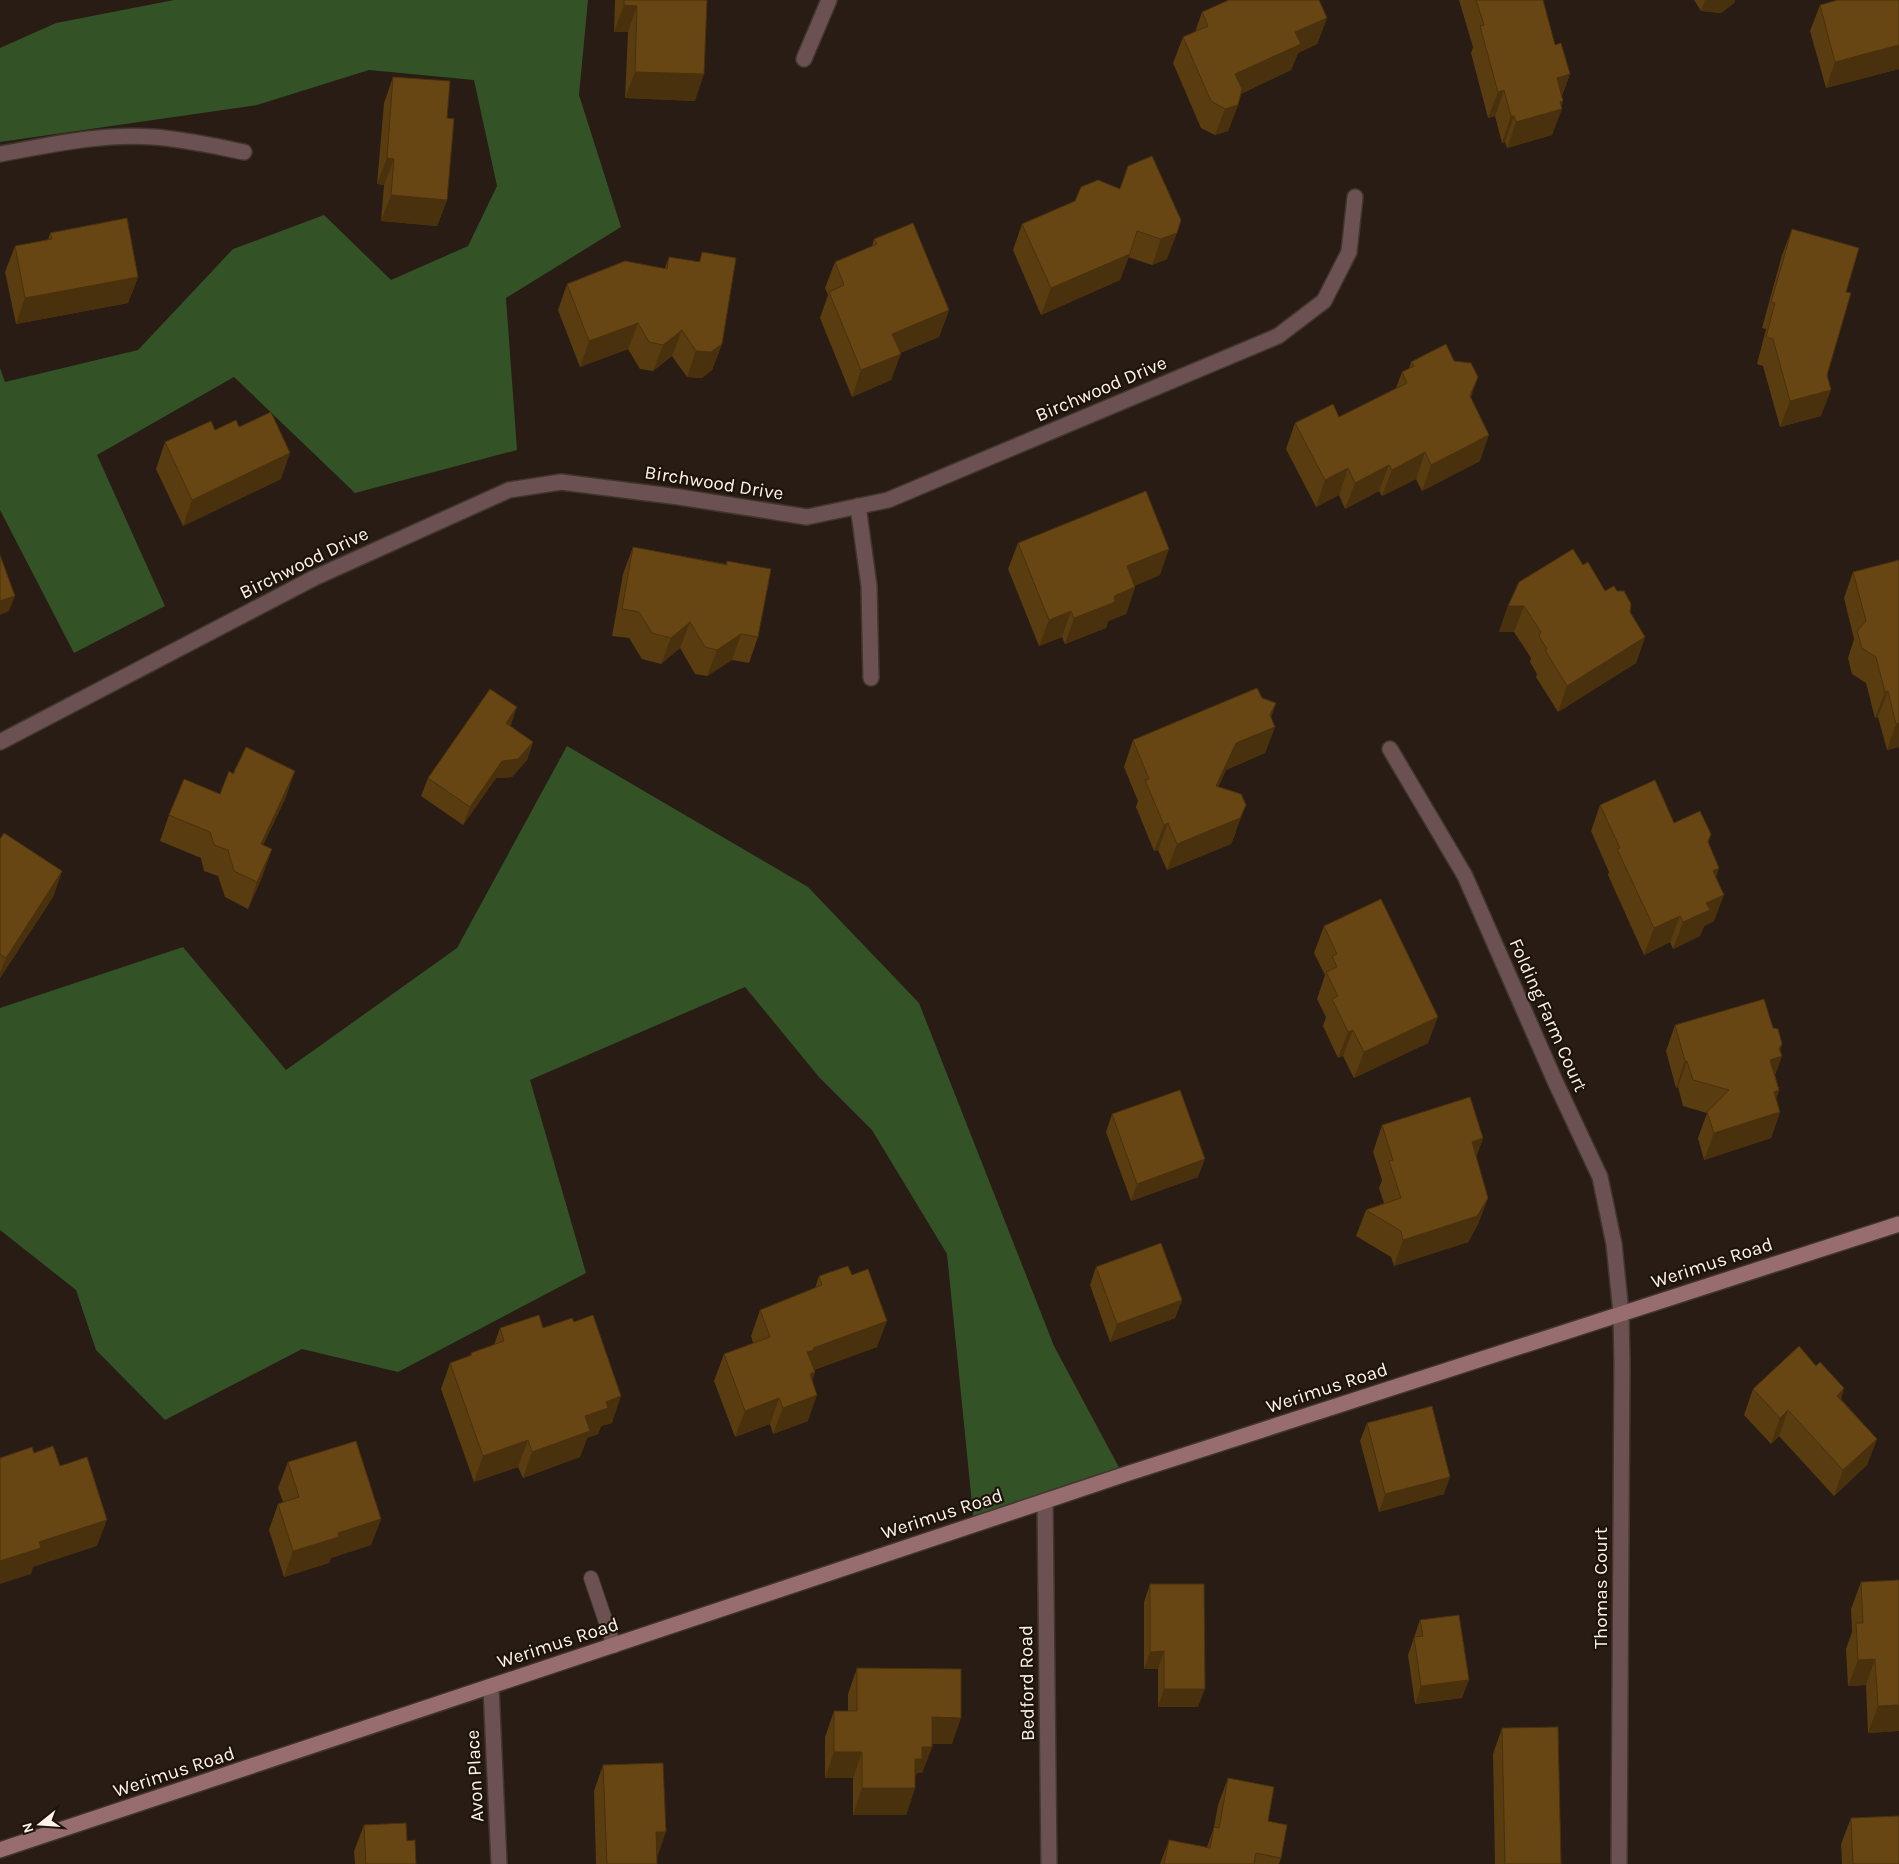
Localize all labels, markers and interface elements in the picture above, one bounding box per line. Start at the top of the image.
street label: Birchwood Drive [1032,351,1170,427]
street label: Birchwood Drive [643,461,785,505]
street label: Birchwood Drive [236,522,372,604]
street label: Folding Farm Court [1504,935,1592,1095]
street label: Werimus Road [1649,1233,1775,1293]
street label: Werimus Road [1264,1358,1390,1418]
street label: Werimus Road [879,1484,1005,1544]
street label: Thomas Court [1590,1527,1612,1649]
street label: Werimus Road [495,1613,621,1673]
street label: Bedford Road [1015,1625,1039,1741]
street label: Avon Place [462,1729,488,1823]
street label: Werimus Road [111,1742,237,1802]
north arrow [15,1799,65,1849]
text: N [18,1820,38,1835]

